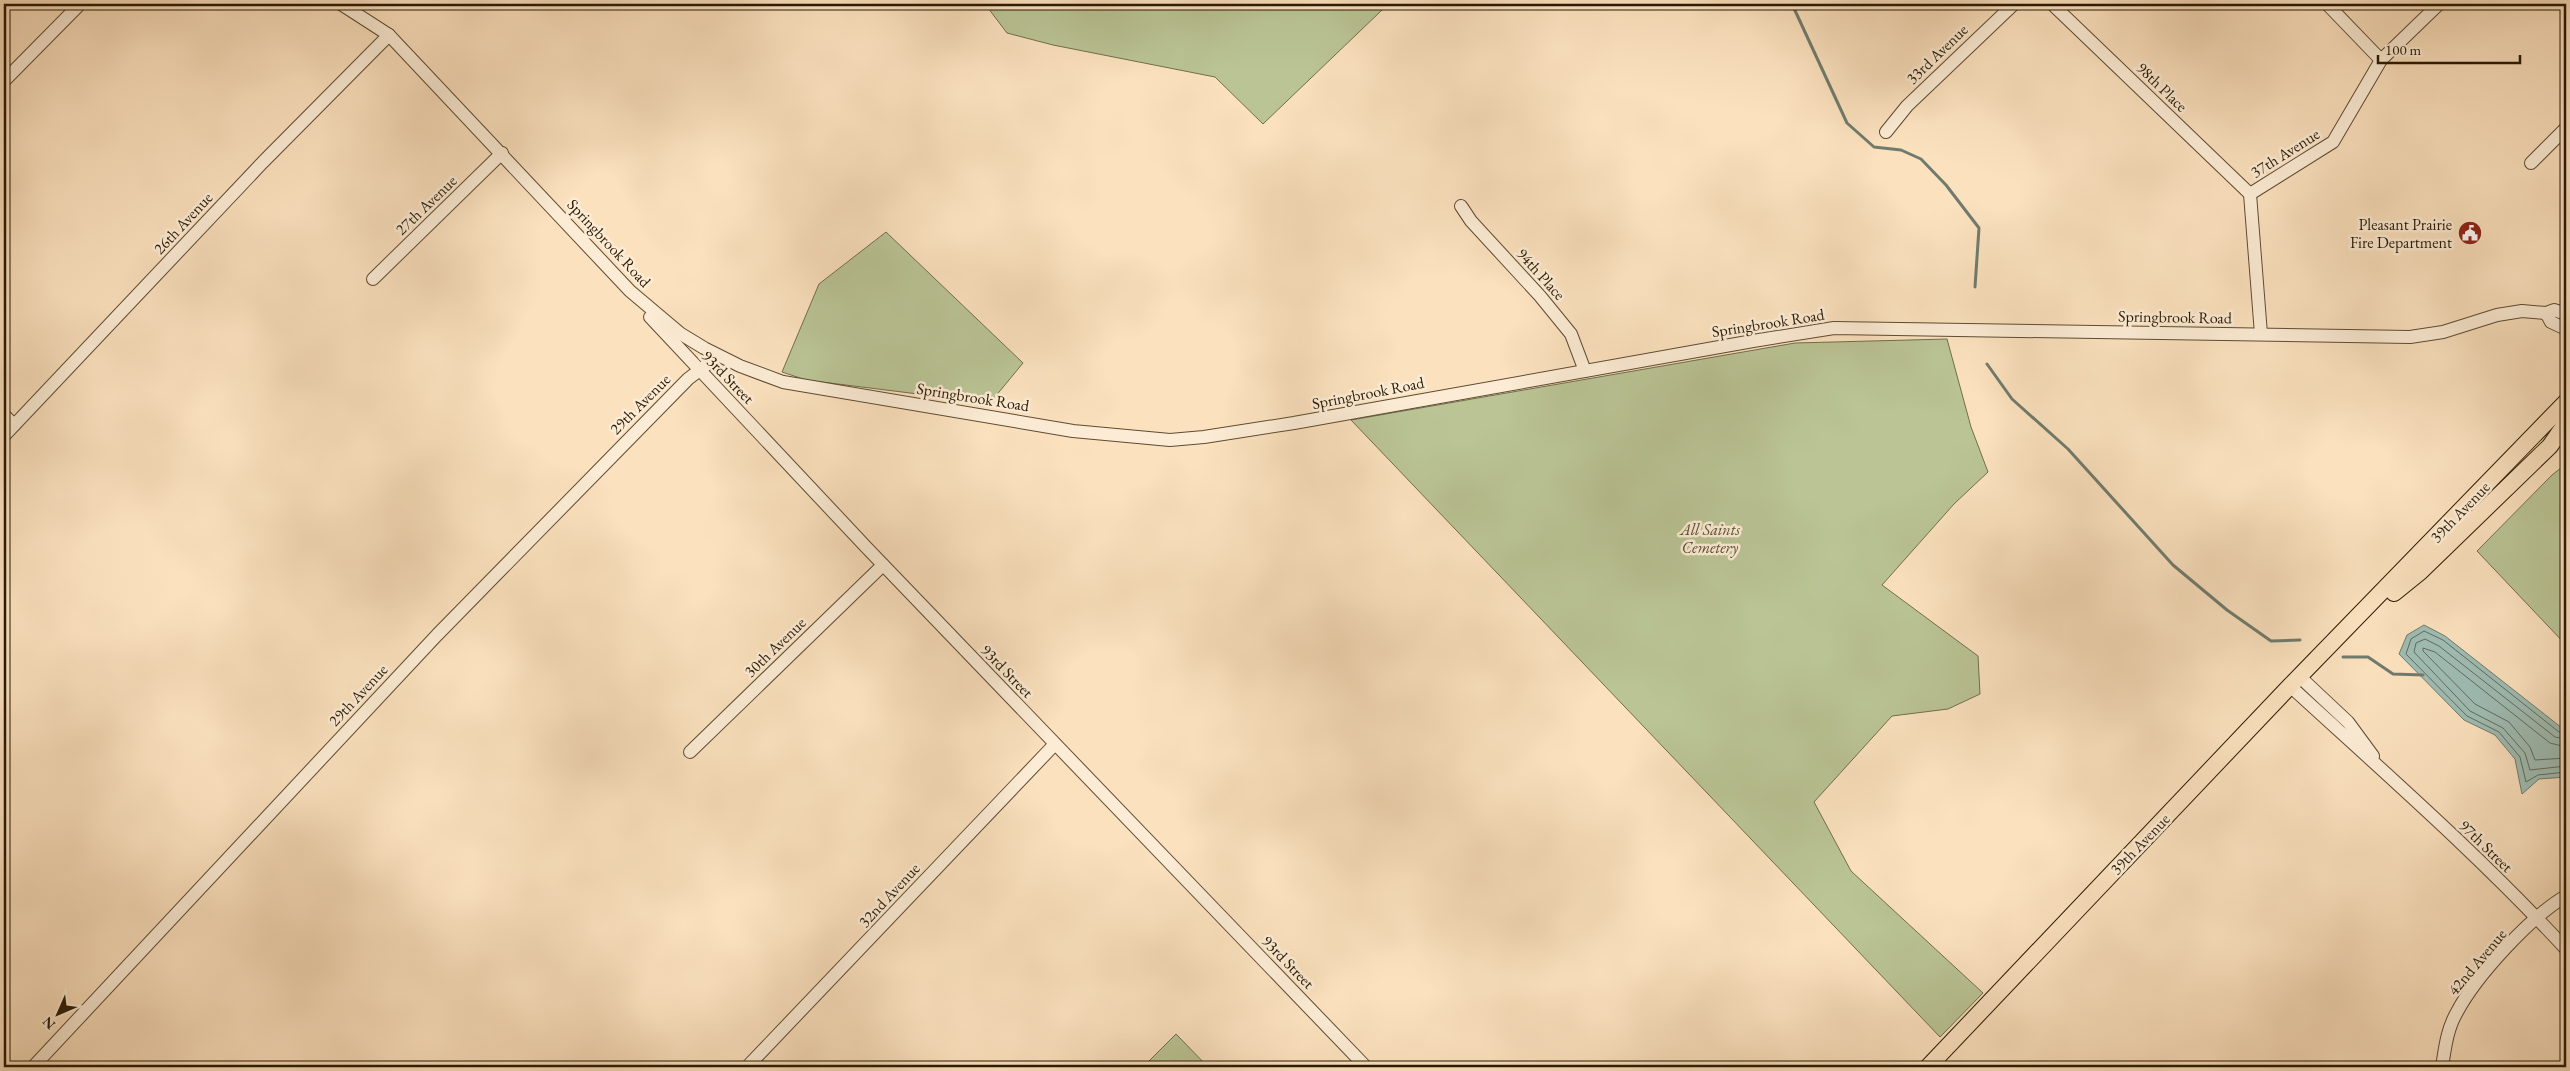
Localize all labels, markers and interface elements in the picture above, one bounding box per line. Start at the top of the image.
street label: 33rd Avenue [1902,19,1972,89]
scale bar [2378,32,2520,64]
text: 100 m [2385,40,2422,59]
street label: 98th Place [2132,57,2192,117]
street label: 37th Avenue [2246,123,2324,183]
street label: 27th Avenue [391,170,461,240]
street label: 26th Avenue [149,187,217,259]
street label: Springbrook Road [563,194,656,292]
place label: Pleasant Prairie Fire Department [2350,214,2452,253]
public building icon: Pleasant Prairie Fire Department [2457,220,2483,246]
street label: 94th Place [1512,243,1570,305]
street label: Springbrook Road [1710,304,1827,342]
street label: Springbrook Road [2118,306,2233,329]
street label: 93rd Street [697,346,759,408]
street label: 29th Avenue [605,369,675,439]
street label: Springbrook Road [1310,372,1427,414]
street label: Springbrook Road [915,378,1032,416]
street label: 39th Avenue [2425,477,2495,547]
park label: All Saints Cemetery [1679,519,1740,558]
street label: 30th Avenue [740,612,810,682]
street label: 93rd Street [976,640,1038,702]
street label: 29th Avenue [324,659,392,731]
street label: 39th Avenue [2105,809,2175,879]
street label: 97th Street [2455,815,2517,877]
street label: 32nd Avenue [854,858,924,932]
street label: 42nd Avenue [2443,924,2511,1000]
street label: 93rd Street [1257,931,1319,993]
north arrow [32,988,82,1038]
text: N [38,1012,59,1034]

